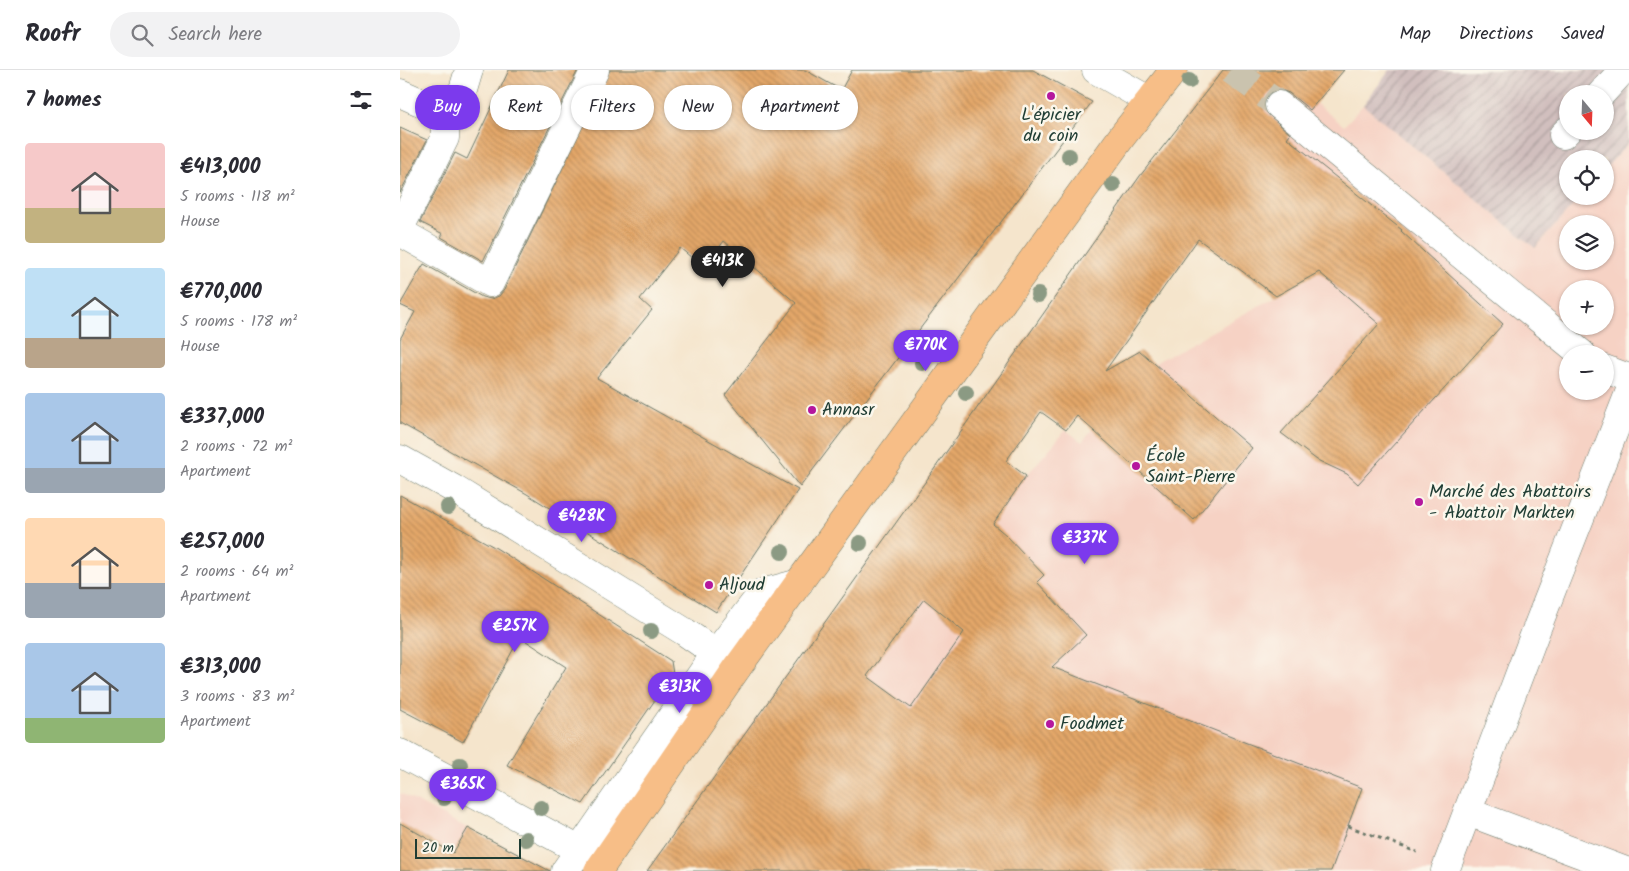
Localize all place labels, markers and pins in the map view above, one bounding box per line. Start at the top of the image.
marker: L'épicier du coin [1045,90,1057,102]
place label: L'épicier du coin [1021,101,1082,151]
pin: €413K [688,246,758,288]
pin: €770K [891,330,961,372]
place label: Annasr [822,396,875,425]
marker: Annasr [806,404,818,416]
place label: École Saint-Pierre [1146,442,1235,492]
marker: École Saint-Pierre [1130,460,1142,472]
place label: Marché des Abattoirs - Abattoir Markten [1429,478,1591,528]
marker: Marché des Abattoirs - Abattoir Markten [1413,496,1425,508]
pin: €428K [547,500,617,543]
pin: €337K [1050,522,1120,565]
place label: Aljoud [719,571,766,600]
marker: Aljoud [703,579,715,591]
pin: €257K [480,610,550,653]
pin: €313K [645,672,715,714]
place label: Foodmet [1060,710,1125,739]
marker: Foodmet [1044,718,1056,730]
pin: €365K [428,768,498,811]

